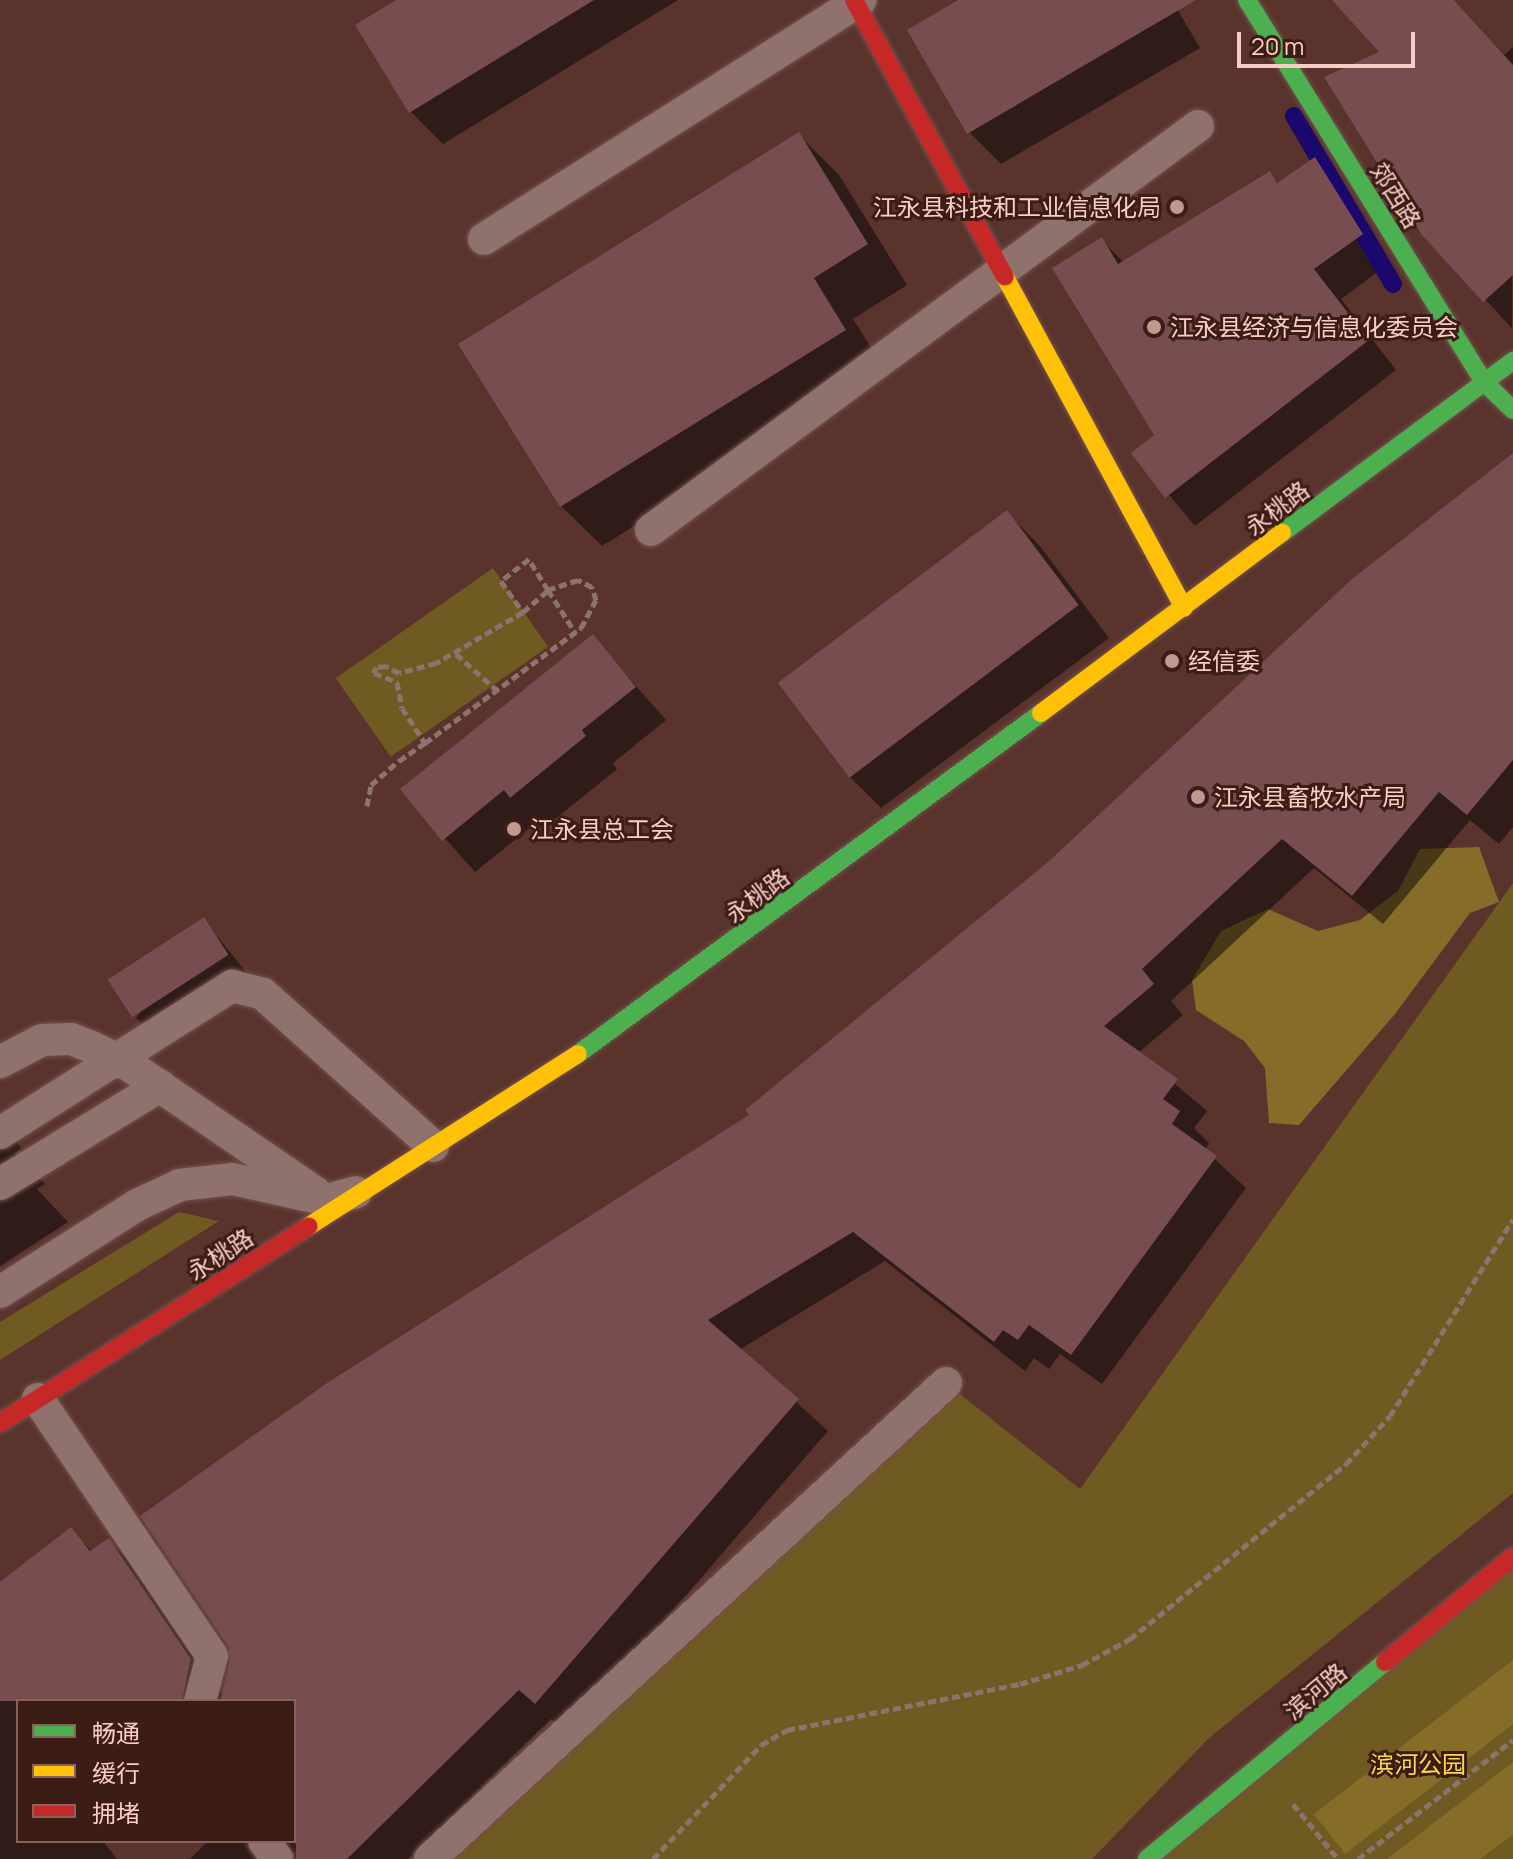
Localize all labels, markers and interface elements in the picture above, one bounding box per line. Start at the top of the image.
scale bar [1241,16,1419,66]
text: 20 m [1251,29,1304,62]
street label: 郊西路 [1365,157,1427,233]
place label: 江永县科技和工业信息化局 [873,193,1161,221]
marker: 江永县科技和工业信息化局 [1168,198,1186,216]
place label: 江永县经济与信息化委员会 [1170,313,1458,341]
marker: 江永县经济与信息化委员会 [1145,318,1163,336]
street label: 永桃路 [1240,475,1314,541]
place label: 经信委 [1188,647,1260,675]
marker: 经信委 [1163,652,1181,670]
place label: 江永县畜牧水产局 [1214,783,1406,811]
marker: 江永县畜牧水产局 [1189,788,1207,806]
place label: 江永县总工会 [530,815,674,843]
marker: 江永县总工会 [505,820,523,838]
street label: 永桃路 [720,862,794,928]
street label: 永桃路 [182,1222,258,1286]
street label: 滨河路 [1278,1657,1352,1725]
legend [16,1699,296,1843]
text: 畅通 [92,1716,140,1749]
park label: 滨河公园 [1370,1750,1466,1778]
text: 缓行 [92,1756,140,1789]
text: 拥堵 [92,1796,140,1829]

